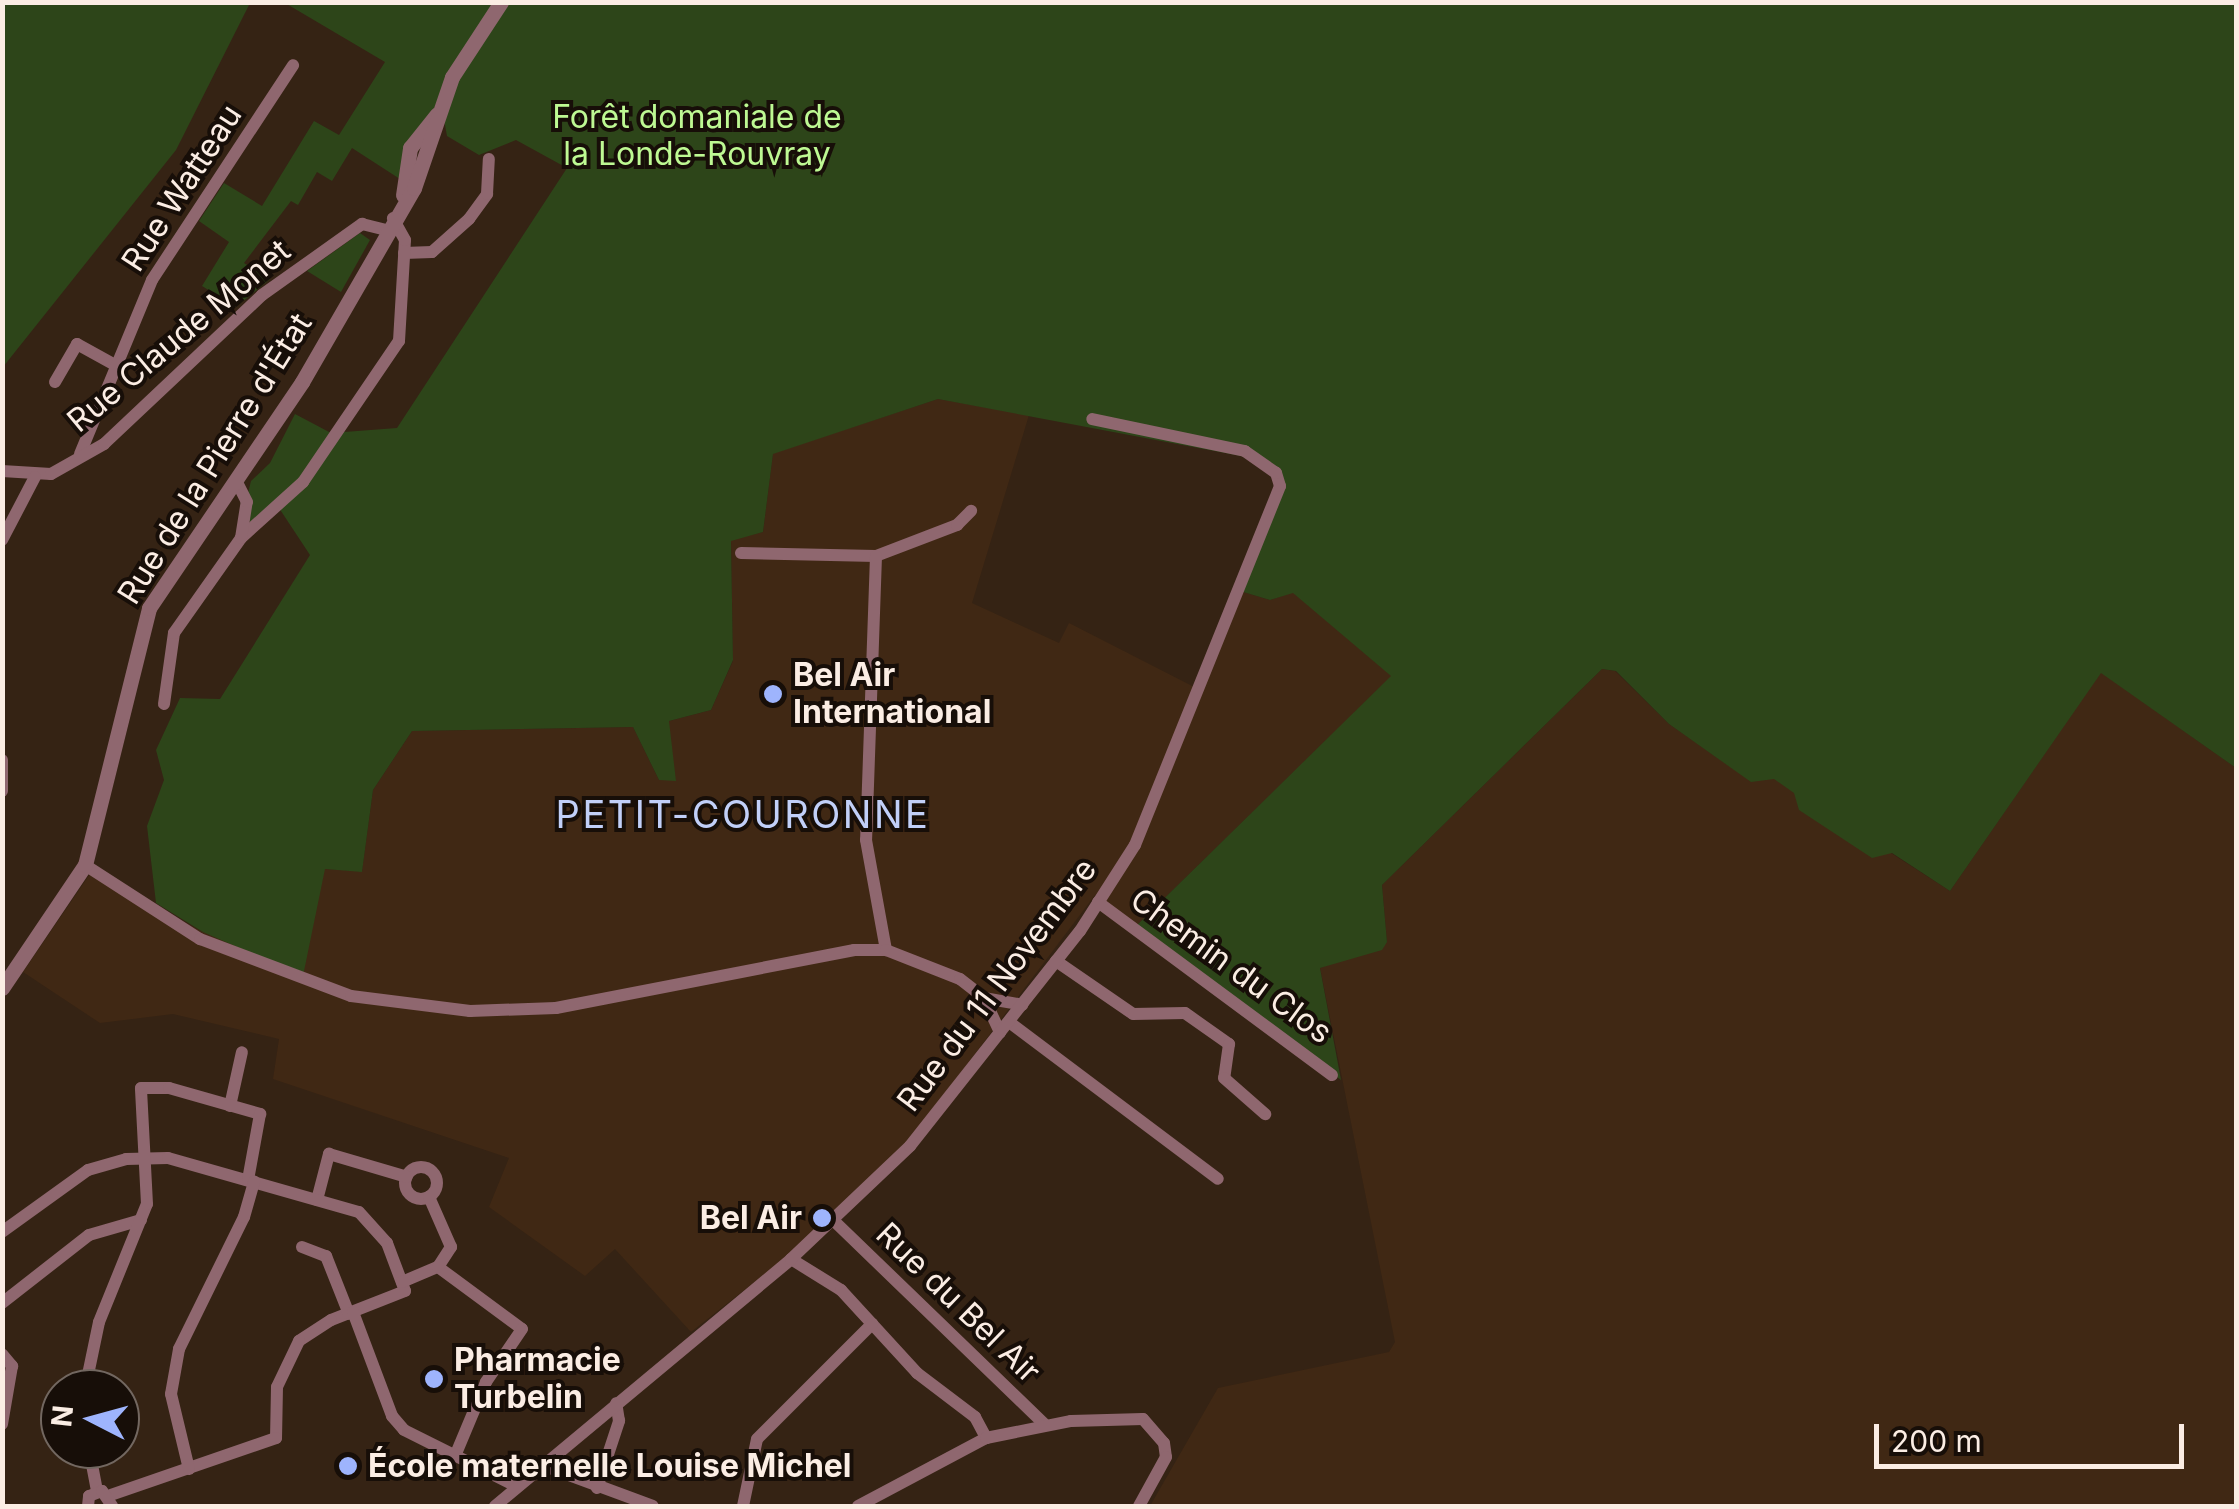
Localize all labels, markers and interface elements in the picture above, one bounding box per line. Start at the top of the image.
street label: Rue Watteau [114,98,250,278]
park label: Forêt domaniale de la Londe-Rouvray [552,99,842,174]
street label: Rue Claude Monet [60,232,298,440]
street label: Rue de la Pierre d'État [110,307,320,611]
place label: Bel Air International [793,657,991,732]
marker: Bel Air International [762,683,784,705]
district label: PETIT-COURONNE [556,792,930,838]
street label: Rue du 11 Novembre [890,851,1104,1119]
street label: Chemin du Clos [1123,880,1339,1052]
place label: Bel Air [700,1199,802,1237]
marker: Bel Air [811,1207,833,1229]
street label: Rue du Bel Air [868,1215,1048,1391]
place label: Pharmacie Turbelin [454,1342,621,1417]
marker: Pharmacie Turbelin [423,1368,445,1390]
north arrow [40,1369,140,1469]
text: N [44,1404,80,1428]
scale bar [1879,1404,2189,1466]
text: 200 m [1891,1423,1982,1459]
place label: École maternelle Louise Michel [368,1447,852,1485]
marker: École maternelle Louise Michel [337,1455,359,1477]

